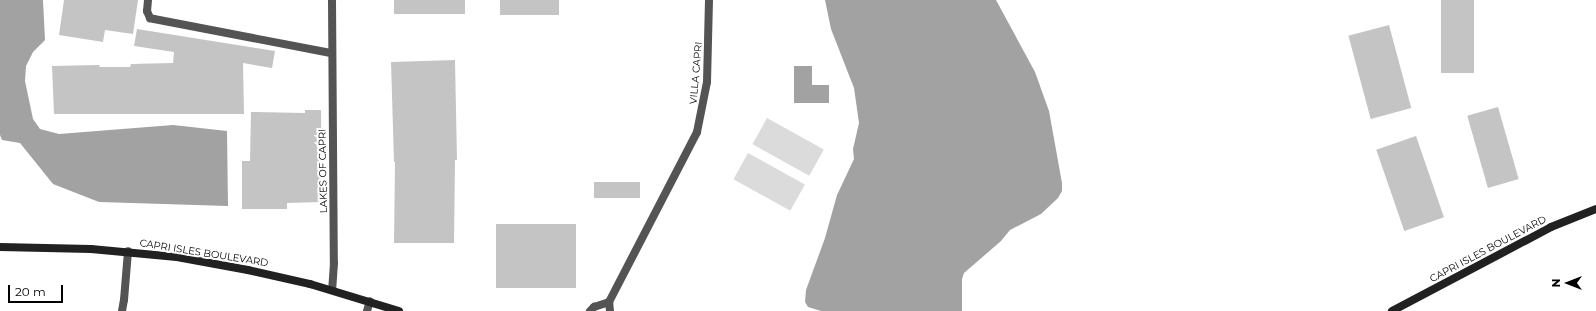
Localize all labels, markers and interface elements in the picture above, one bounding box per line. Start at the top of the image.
street label: VILLA CAPRI [687,41,705,105]
street label: LAKES OF CAPRI [316,129,330,213]
street label: CAPRI ISLES BOULEVARD [1428,213,1548,285]
street label: CAPRI ISLES BOULEVARD [139,237,269,269]
north arrow [1548,263,1588,303]
scale bar [10,277,65,303]
text: N [1549,279,1563,287]
text: 20 m [15,284,46,299]

